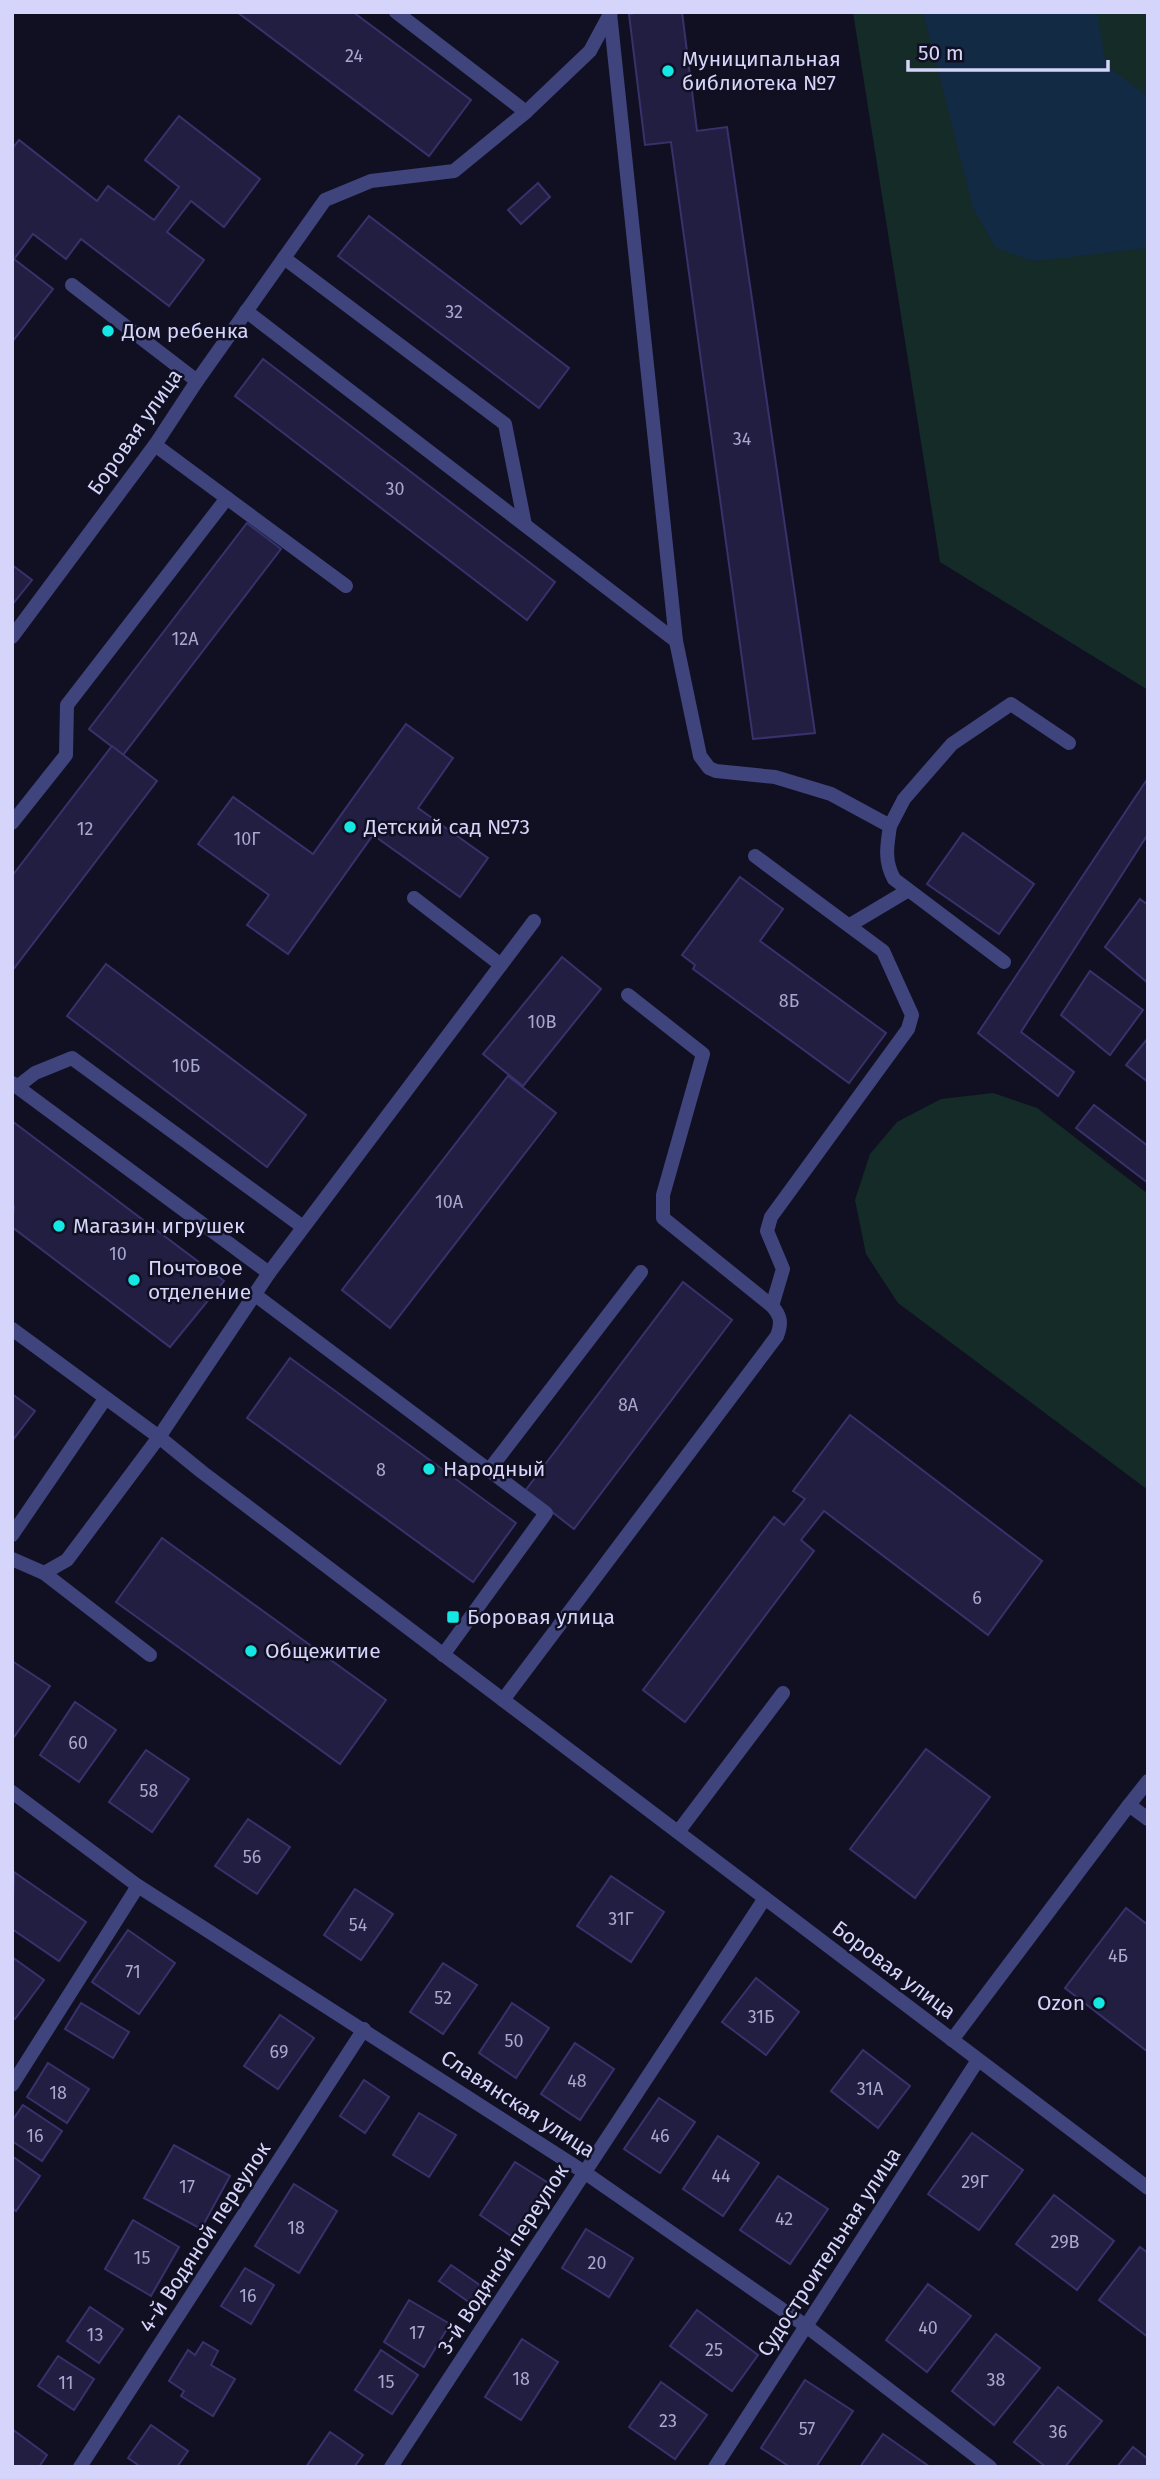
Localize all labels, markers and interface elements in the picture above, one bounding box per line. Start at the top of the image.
scale bar [908,28,1108,72]
text: 50 m [918,40,964,66]
house number: 24 [345,45,363,67]
place label: Муниципальная библиотека №7 [682,46,841,96]
marker: Муниципальная библиотека №7 [660,63,676,79]
house number: 32 [445,301,463,323]
place label: Дом ребенка [121,318,249,344]
marker: Дом ребенка [100,323,116,339]
street label: Боровая улица [82,364,188,500]
house number: 34 [733,428,752,450]
house number: 30 [385,478,405,500]
house number: 12А [171,628,199,650]
place label: Детский сад №73 [363,814,530,840]
house number: 12 [77,818,93,840]
marker: Детский сад №73 [342,819,358,835]
house number: 10Г [234,828,260,850]
house number: 8Б [779,990,799,1012]
house number: 10В [528,1011,556,1033]
house number: 10Б [172,1055,200,1077]
house number: 10А [435,1191,464,1213]
place label: Магазин игрушек [73,1213,245,1239]
marker: Магазин игрушек [51,1218,67,1234]
house number: 10 [109,1243,127,1265]
place label: Почтовое отделение [148,1255,251,1305]
marker: Почтовое отделение [126,1272,142,1288]
house number: 8А [618,1394,639,1416]
place label: Народный [443,1456,545,1482]
house number: 8 [376,1459,386,1481]
marker: Народный [421,1461,437,1477]
house number: 6 [972,1587,982,1609]
place label: Боровая улица [467,1604,615,1630]
marker: Боровая улица [445,1609,461,1625]
place label: Общежитие [265,1638,381,1664]
marker: Общежитие [243,1643,259,1659]
house number: 60 [68,1732,88,1754]
house number: 58 [140,1780,159,1802]
house number: 56 [243,1846,261,1868]
house number: 31Г [608,1908,634,1930]
house number: 54 [349,1914,368,1936]
street label: Боровая улица [827,1915,961,2025]
house number: 4Б [1108,1945,1128,1967]
house number: 71 [125,1961,141,1983]
house number: 52 [434,1987,452,2009]
place label: Ozon [1037,1990,1085,2016]
marker: Ozon [1091,1995,1107,2011]
house number: 31Б [748,2006,774,2028]
house number: 50 [504,2030,524,2052]
house number: 69 [270,2041,288,2063]
street label: Славянская улица [436,2044,600,2164]
house number: 48 [567,2070,587,2092]
house number: 31А [857,2078,884,2100]
house number: 18 [49,2082,67,2104]
house number: 16 [26,2125,44,2147]
house number: 46 [650,2125,670,2147]
street label: 4-й Водяной переулок [134,2137,276,2337]
street label: Судостроительная улица [752,2143,906,2361]
street label: 3-й Водяной переулок [432,2159,574,2359]
house number: 44 [711,2165,731,2187]
house number: 29Г [961,2171,989,2193]
house number: 17 [179,2176,195,2198]
house number: 42 [775,2208,793,2230]
house number: 18 [287,2217,305,2239]
house number: 29В [1050,2231,1080,2253]
house number: 15 [134,2247,150,2269]
house number: 20 [588,2252,606,2274]
house number: 16 [239,2285,257,2307]
house number: 40 [918,2317,938,2339]
house number: 17 [409,2322,425,2344]
house number: 13 [87,2324,103,2346]
house number: 25 [705,2339,723,2361]
house number: 18 [512,2368,530,2390]
house number: 38 [987,2369,1006,2391]
house number: 15 [378,2371,394,2393]
house number: 11 [58,2372,74,2394]
house number: 23 [659,2410,677,2432]
house number: 57 [799,2418,815,2440]
house number: 36 [1049,2421,1067,2443]

